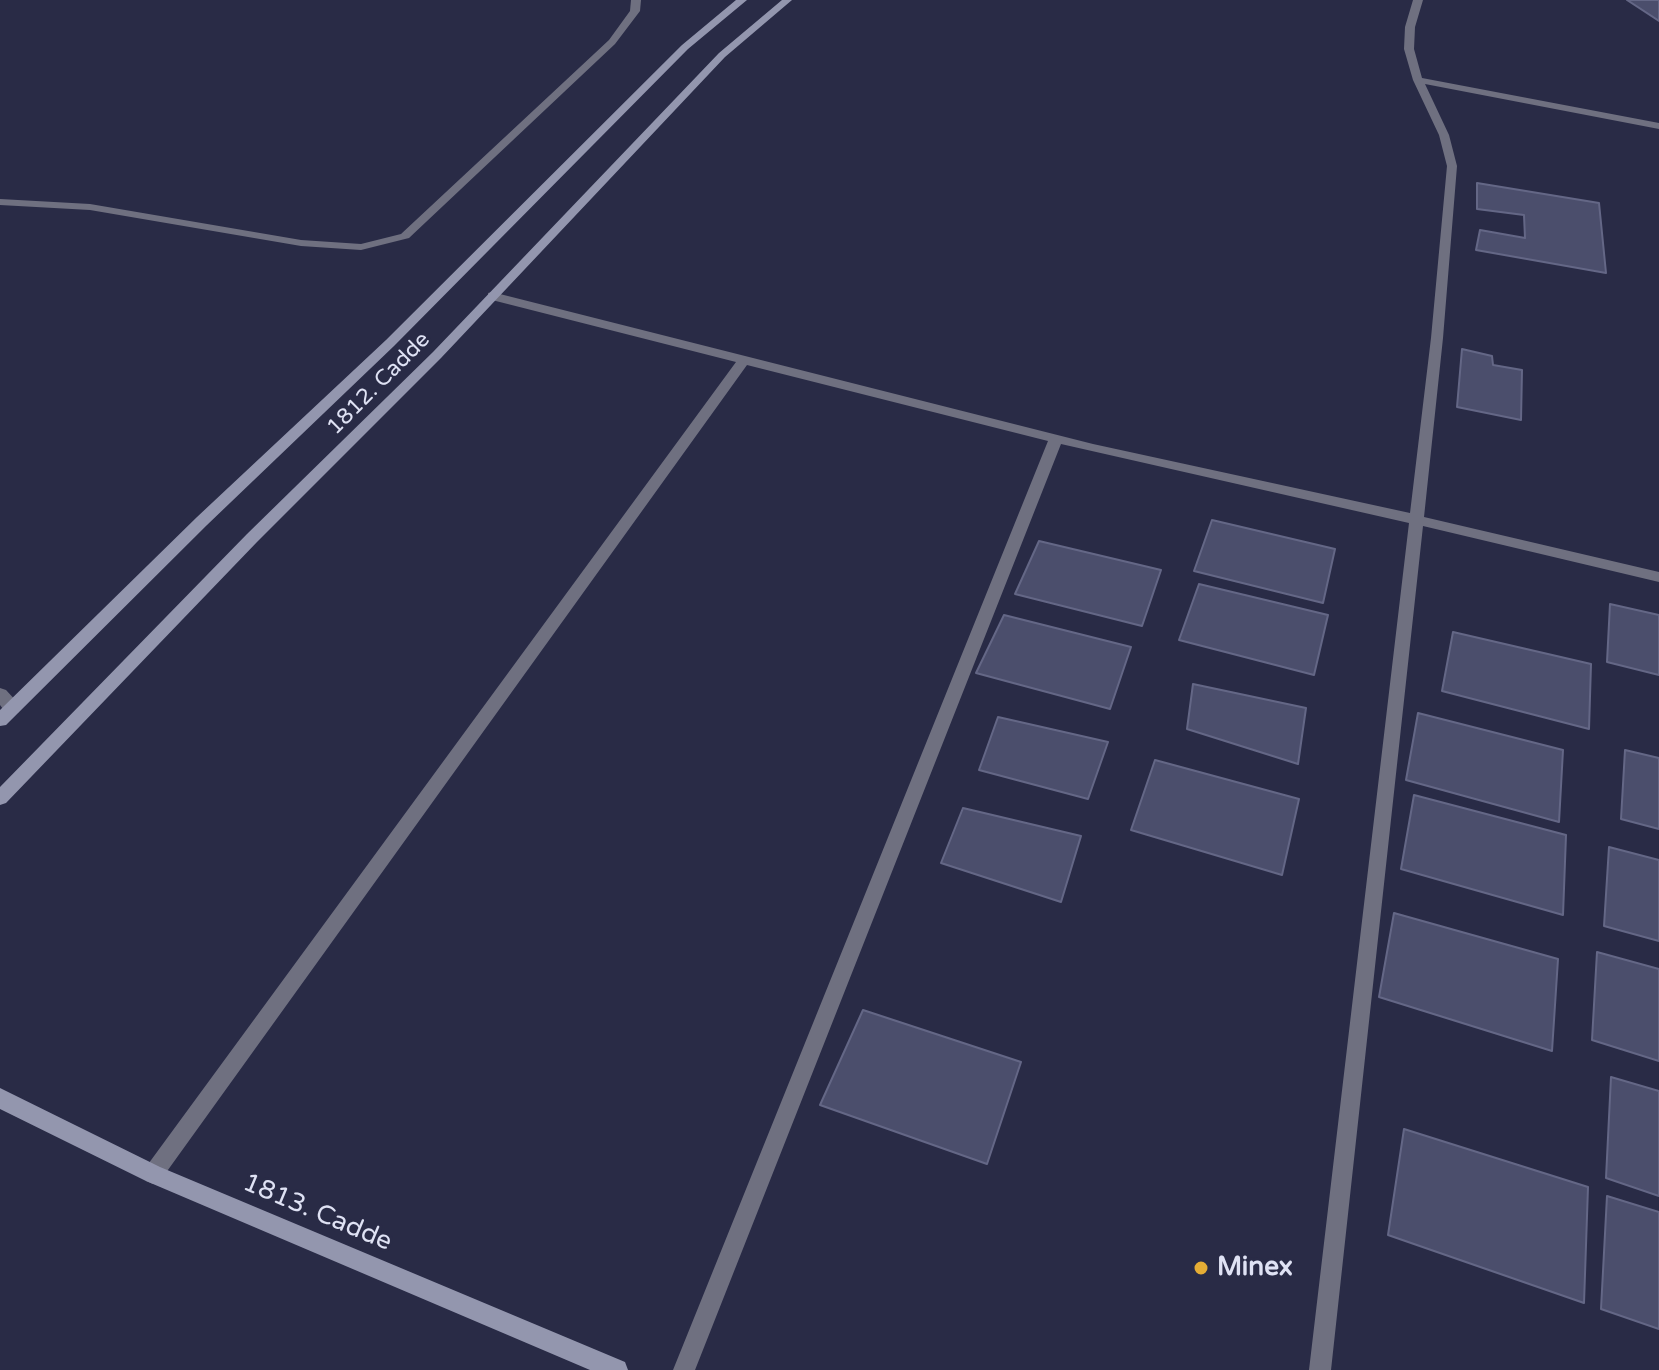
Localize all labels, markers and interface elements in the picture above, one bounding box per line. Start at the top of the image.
street label: 1812. Cadde [322,327,436,441]
street label: 1813. Cadde [238,1168,396,1258]
place label: Minex [1217,1252,1293,1284]
marker: Minex [1192,1259,1210,1277]

